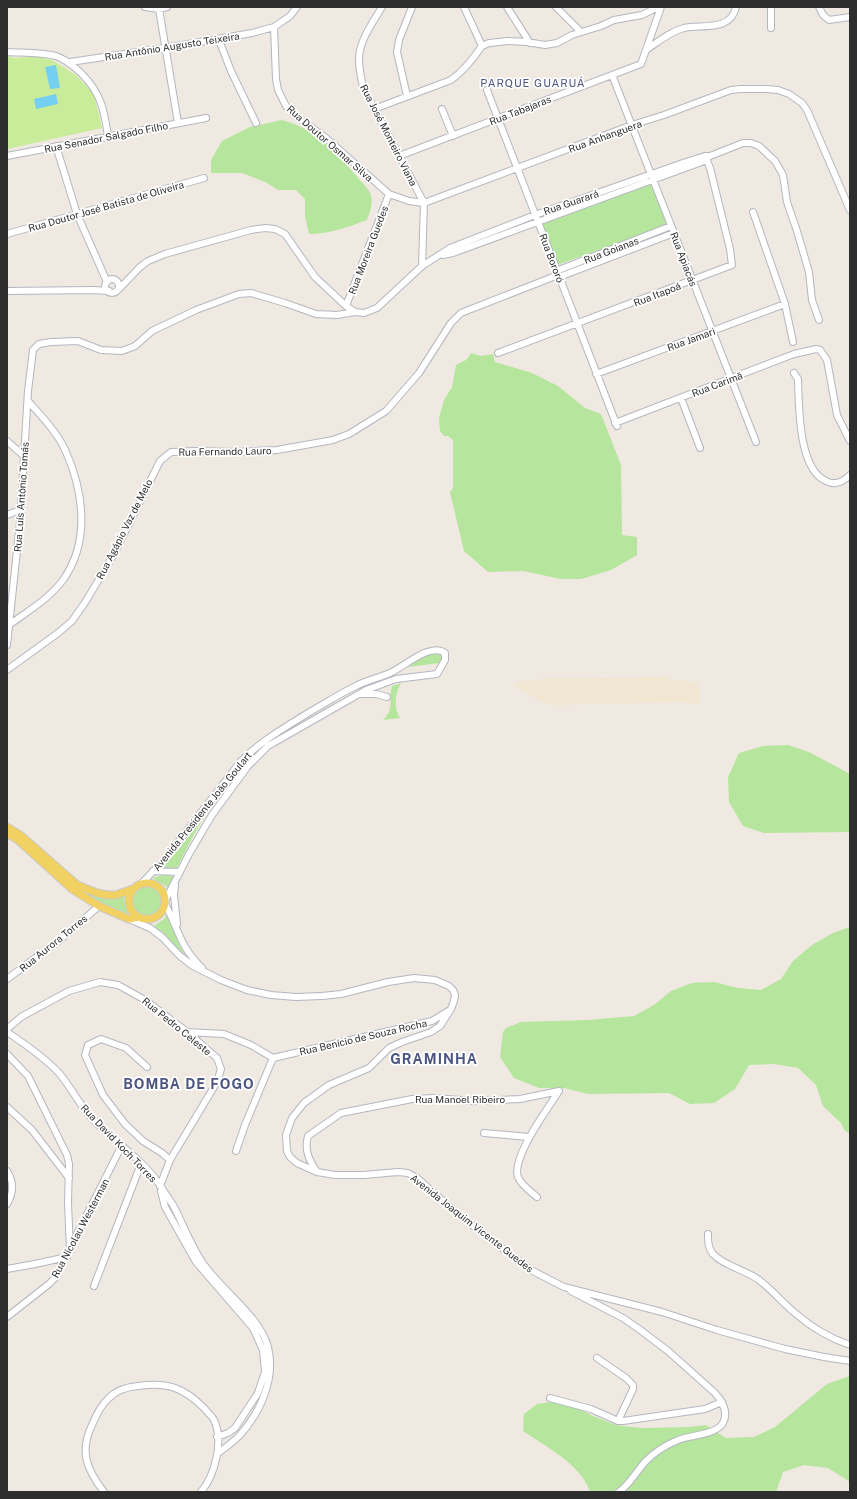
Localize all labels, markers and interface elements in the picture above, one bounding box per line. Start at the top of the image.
street label: Rua Antônio Augusto Teixeira [104,29,240,63]
district label: PARQUE GUARUÁ [480,76,586,89]
street label: Rua José Monteiro Viana [358,82,420,188]
street label: Rua Tabajaras [487,93,553,127]
street label: Rua Doutor Osmar Silva [285,102,375,184]
street label: Rua Anhanguera [567,117,643,155]
street label: Rua Senador Salgado Filho [43,119,169,155]
street label: Rua Doutor José Batista de Oliveira [27,178,185,234]
street label: Rua Guarará [542,187,600,217]
street label: Rua Moreira Guedes [346,204,390,296]
street label: Rua Apiacás [668,230,700,288]
street label: Rua Bororó [537,232,567,285]
street label: Rua Goianas [582,234,640,266]
street label: Rua Itapoá [632,279,682,309]
street label: Rua Jamari [665,325,717,353]
street label: Rua Carimã [690,369,744,399]
street label: Rua Luís Antônio Tomás [11,442,31,552]
street label: Rua Fernando Lauro [178,444,272,458]
street label: Rua Agápio Vaz de Melo [93,477,155,581]
street label: Avenida Presidente João Goulart [150,749,254,873]
street label: Rua Aurora Torres [17,912,89,974]
street label: Rua Pedro Celeste [140,994,214,1058]
street label: Rua Benício de Souza Rocha [298,1016,428,1058]
district label: GRAMINHA [390,1051,478,1067]
district label: BOMBA DE FOGO [123,1076,255,1092]
street label: Rua Manoel Ribeiro [415,1093,505,1105]
street label: Rua David Koch Torres [79,1102,159,1184]
street label: Avenida Joaquim Vicente Guedes [408,1171,536,1275]
street label: Rua Nicolau Westerman [49,1176,111,1280]

